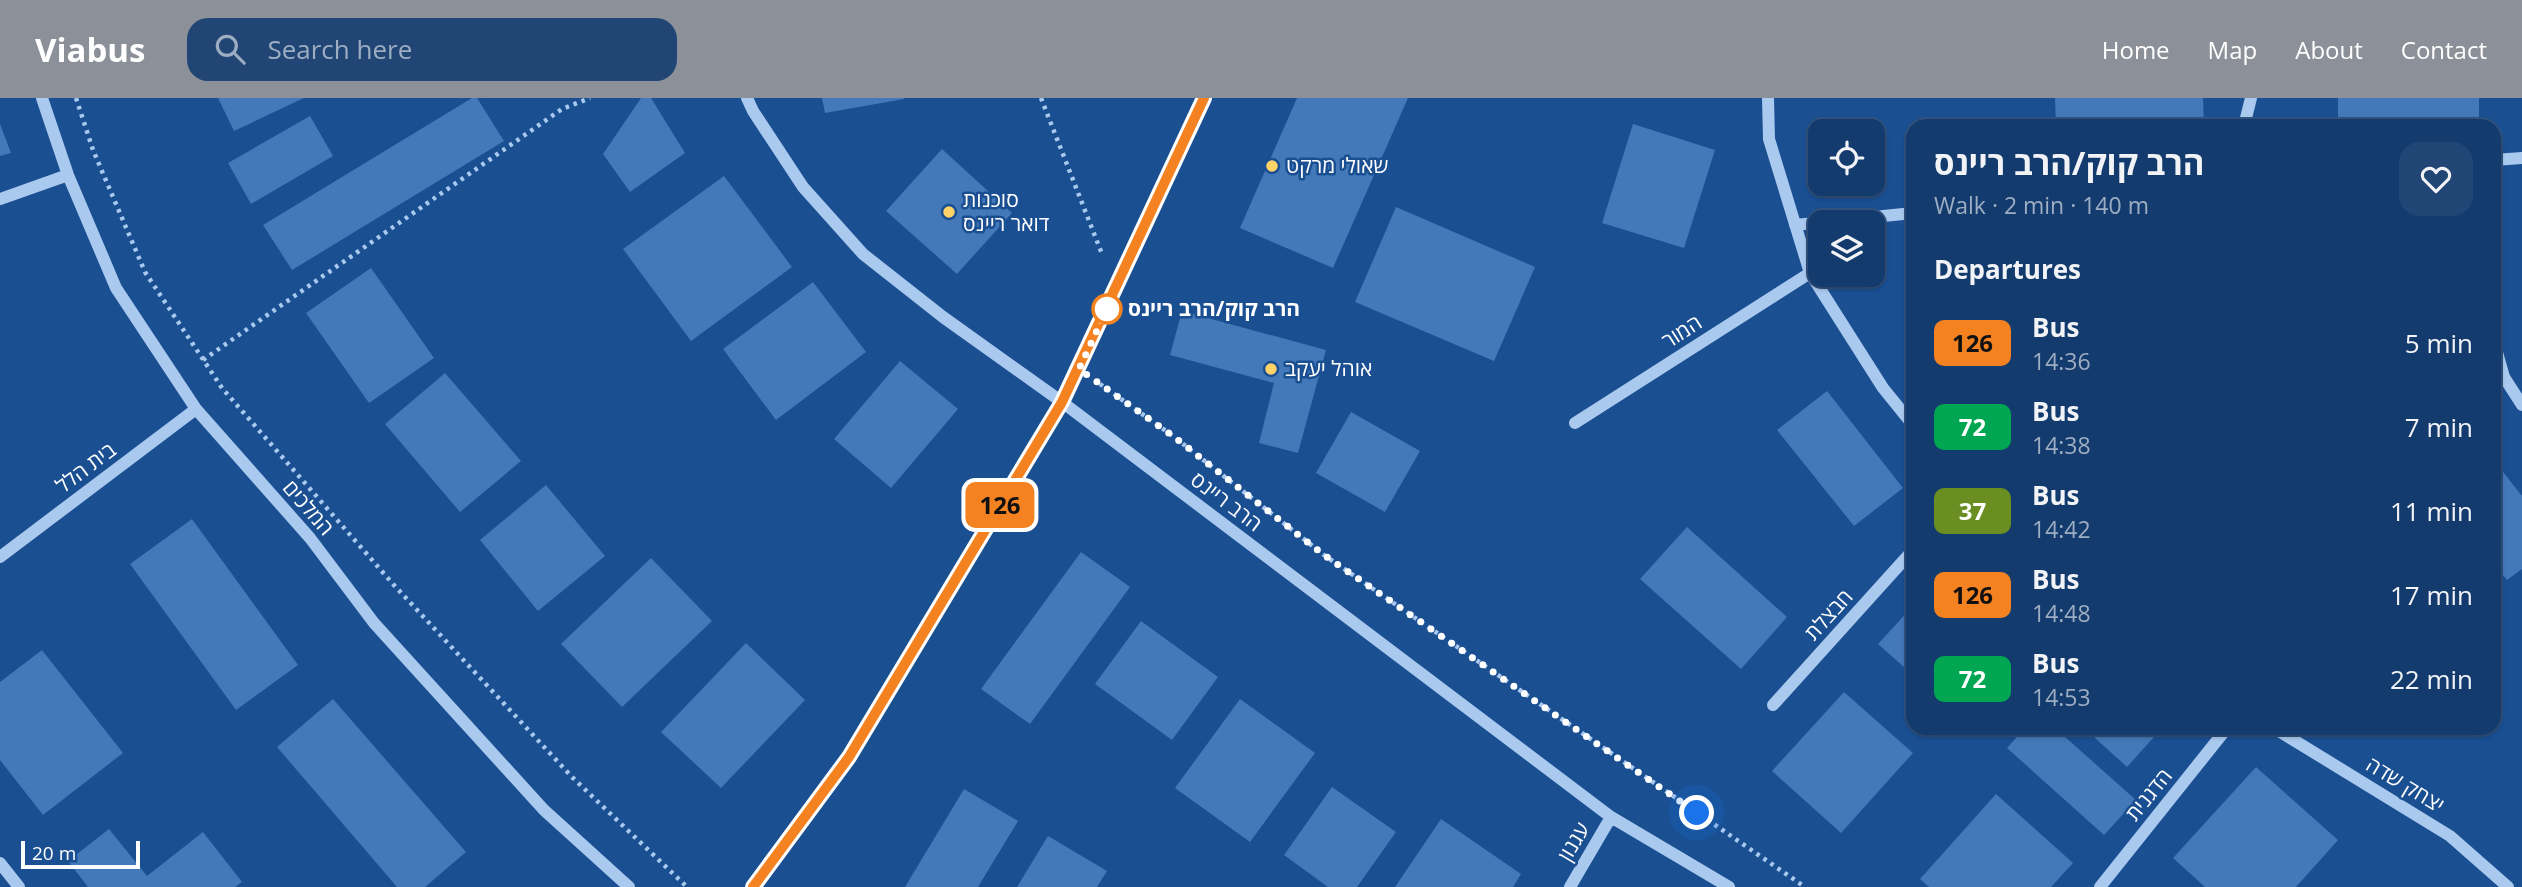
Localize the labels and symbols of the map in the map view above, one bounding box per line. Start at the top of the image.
place label: שאולי מרקט [1286,151,1389,179]
marker: שאולי מרקט [1264,158,1280,174]
place label: סוכנות דואר ריינס [963,185,1050,237]
marker: סוכנות דואר ריינס [941,204,957,220]
marker: הרב קוק/הרב ריינס [1092,294,1122,324]
place label: הרב קוק/הרב ריינס [1128,294,1300,322]
street label: המור [1656,308,1707,354]
place label: אוהל יעקב [1285,354,1372,382]
marker: אוהל יעקב [1263,361,1279,377]
street label: בית הלל [50,435,121,499]
street label: הרב ריינס [1185,465,1268,537]
street label: המלכים [277,474,341,541]
line badge: 126 [960,482,1040,528]
street label: חבצלת [1798,583,1859,646]
street label: יצחק שדה [2361,750,2450,818]
street label: הדגנית [2119,762,2178,826]
your location [1679,795,1714,830]
street label: עגנון [1551,817,1596,866]
scale bar [21,838,140,870]

